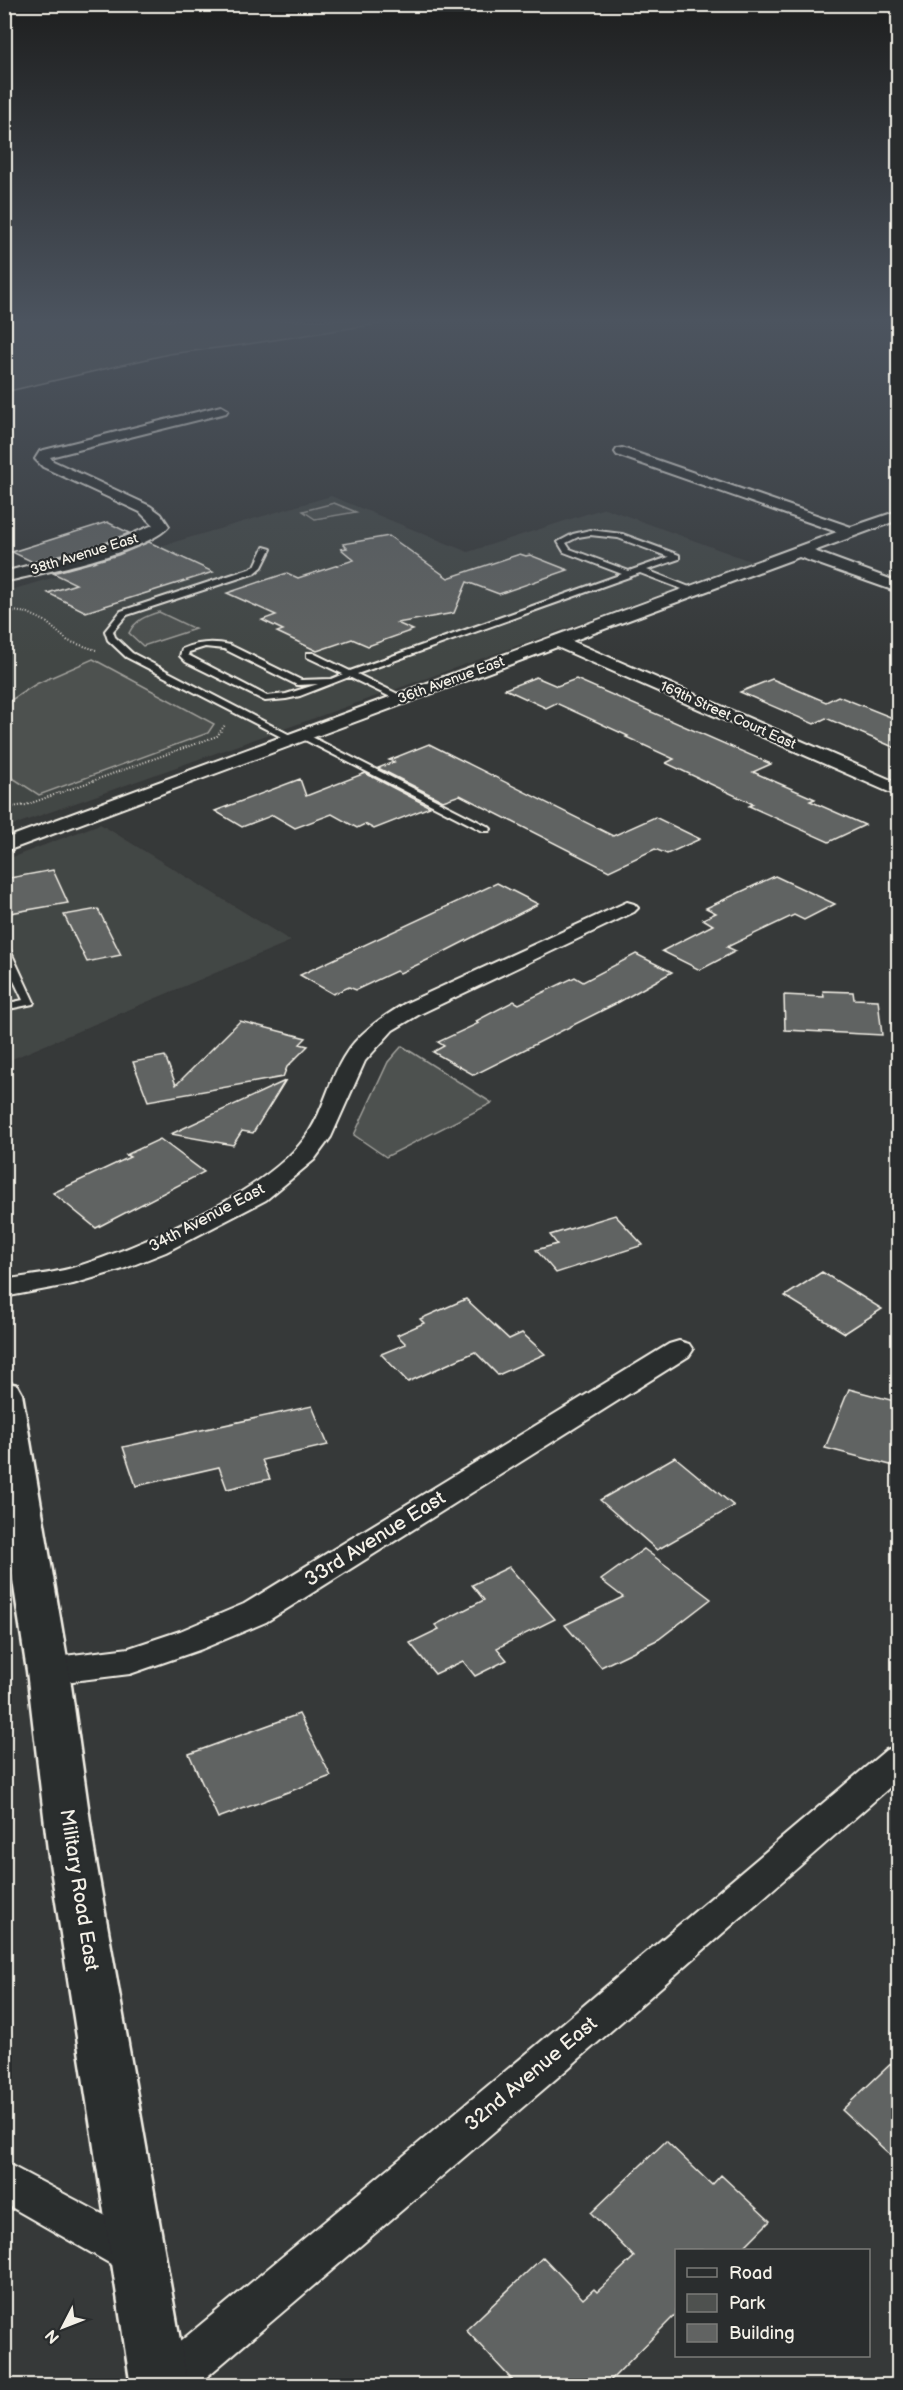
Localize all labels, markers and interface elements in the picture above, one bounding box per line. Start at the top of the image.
street label: 38th Avenue East [28,529,141,578]
street label: 36th Avenue East [395,653,507,707]
street label: 169th Street Court East [657,677,799,753]
street label: 34th Avenue East [146,1179,268,1256]
street label: 33rd Avenue East [300,1486,450,1592]
street label: Military Road East [54,1807,104,1973]
street label: 32nd Avenue East [460,2012,602,2136]
legend [675,2249,870,2357]
text: Road [729,2263,773,2284]
text: Park [729,2293,765,2314]
north arrow [33,2297,93,2357]
text: Building [729,2323,795,2344]
text: N [42,2325,64,2347]

